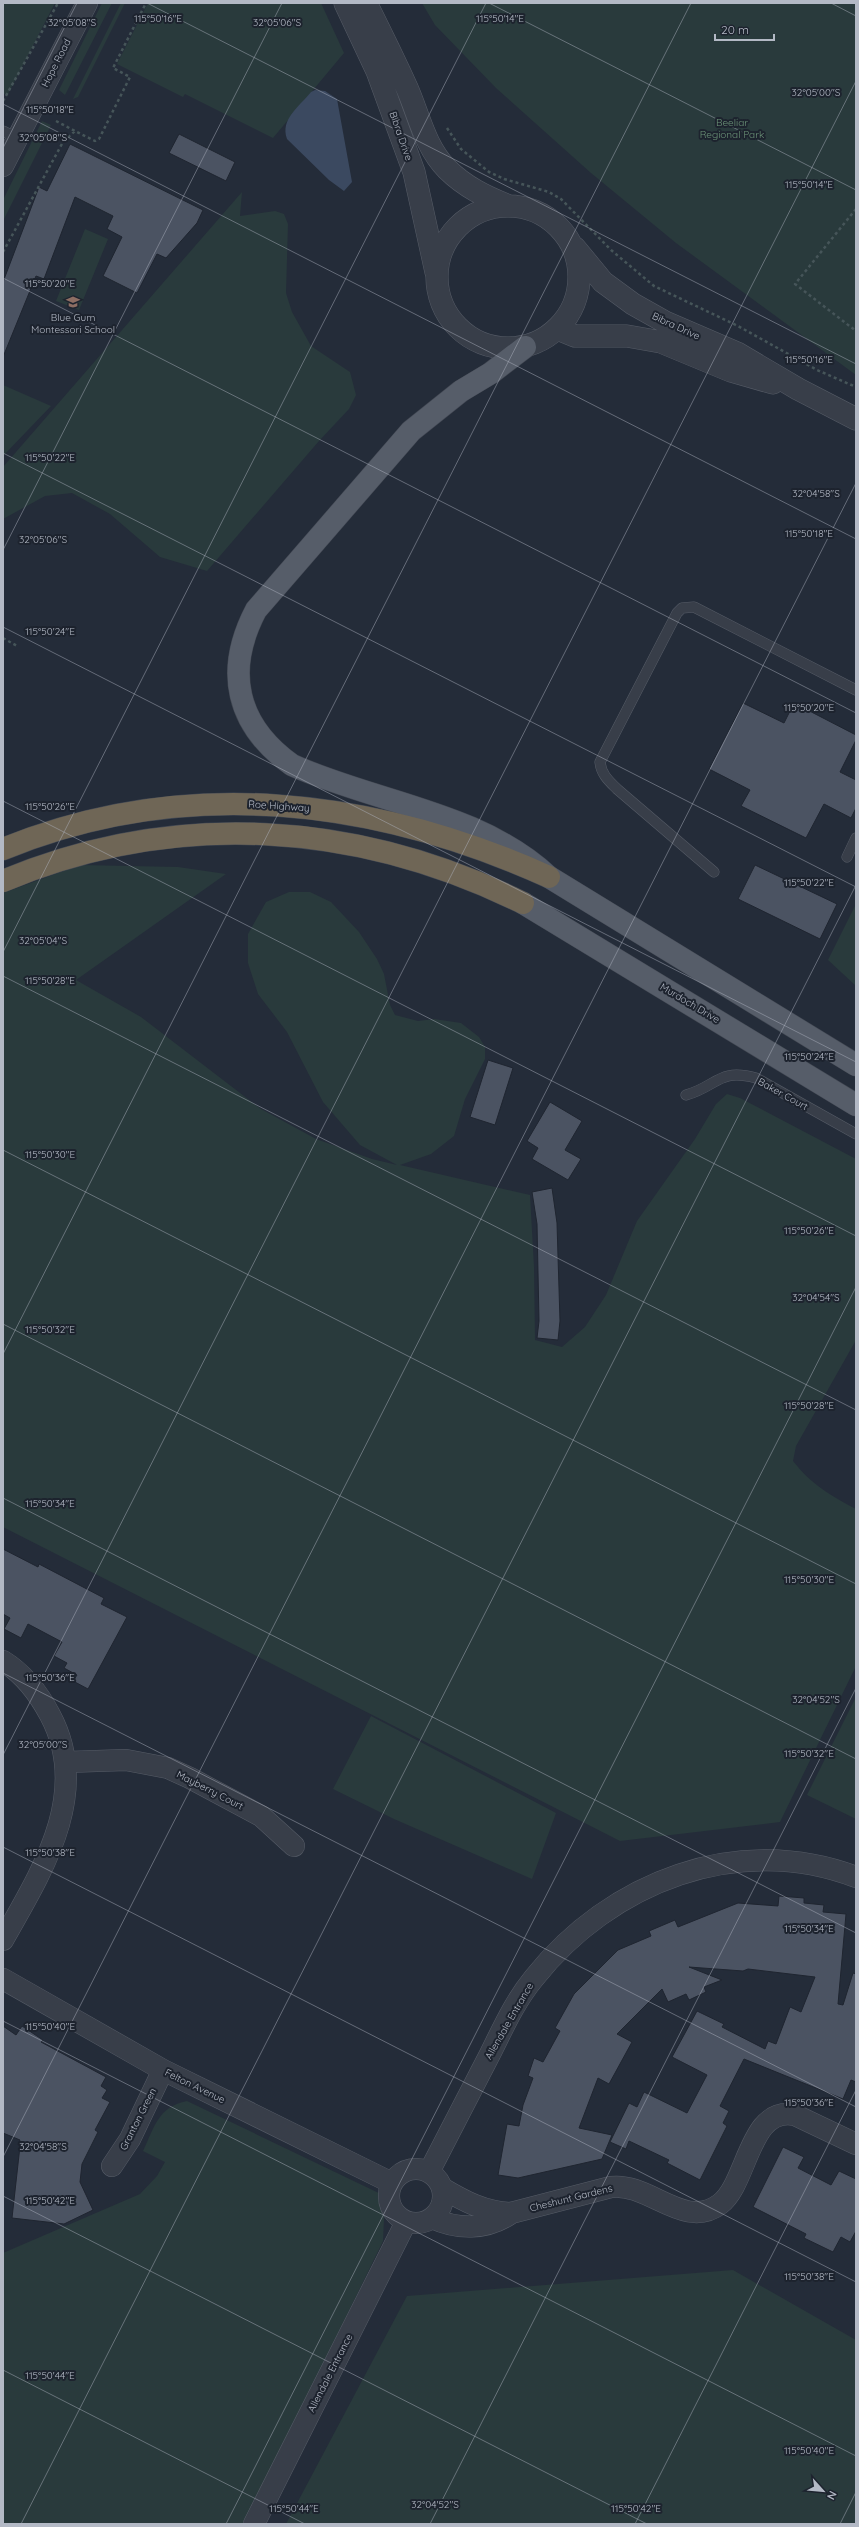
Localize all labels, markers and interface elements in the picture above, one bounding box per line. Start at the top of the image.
text: 115°50'16"E [134,12,182,25]
text: 115°50'14"E [476,12,524,25]
text: 32°05'08"S [48,16,96,29]
text: 32°05'06"S [253,16,301,29]
scale bar [715,16,774,42]
text: 20 m [721,22,749,37]
street label: Hope Road [38,37,74,89]
text: 32°05'00"S [792,86,841,99]
text: 115°50'18"E [26,103,74,116]
street label: Bibra Drive [387,110,416,163]
park label: Beeliar Regional Park [700,116,764,141]
text: 32°05'08"S [19,131,67,144]
text: 115°50'14"E [785,178,833,191]
text: 115°50'20"E [25,277,76,290]
school or university icon: Blue Gum Montessori School [65,294,81,310]
street label: Bibra Drive [650,309,702,343]
place label: Blue Gum Montessori School [31,311,115,336]
text: 115°50'16"E [785,353,833,366]
text: 115°50'22"E [25,451,75,464]
text: 32°04'58"S [792,487,840,500]
text: 115°50'18"E [785,527,833,540]
text: 32°05'06"S [19,533,67,546]
text: 115°50'24"E [25,625,75,638]
text: 115°50'20"E [784,701,835,714]
street label: Roe Highway [248,797,310,815]
text: 115°50'26"E [25,800,75,813]
text: 115°50'22"E [784,876,834,889]
text: 32°05'04"S [19,934,67,947]
text: 115°50'28"E [25,974,75,987]
street label: Murdoch Drive [658,980,723,1026]
text: 115°50'24"E [784,1050,834,1063]
street label: Baker Court [756,1075,811,1113]
text: 115°50'30"E [25,1148,75,1161]
text: 115°50'26"E [784,1224,834,1237]
text: 32°04'54"S [792,1291,840,1304]
text: 115°50'32"E [25,1323,75,1336]
text: 115°50'28"E [784,1399,834,1412]
text: 115°50'34"E [25,1497,75,1510]
text: 115°50'30"E [784,1573,834,1586]
text: 115°50'36"E [25,1671,75,1684]
text: 32°04'52"S [792,1693,840,1706]
text: 32°05'00"S [19,1738,68,1751]
text: 115°50'32"E [784,1747,834,1760]
street label: Mayberry Court [174,1768,246,1813]
text: 115°50'38"E [25,1846,75,1859]
text: 115°50'34"E [784,1922,834,1935]
street label: Allendale Entrance [482,1980,536,2062]
text: 115°50'40"E [25,2020,75,2033]
street label: Felton Avenue [163,2066,228,2106]
street label: Granton Green [117,2086,159,2152]
text: 115°50'36"E [784,2096,834,2109]
text: 32°04'58"S [19,2140,67,2153]
street label: Cheshunt Gardens [528,2181,614,2215]
text: 115°50'42"E [25,2194,75,2207]
text: 115°50'38"E [784,2270,834,2283]
street label: Allendale Entrance [305,2331,356,2414]
text: 115°50'44"E [25,2369,75,2382]
text: 115°50'40"E [784,2444,834,2457]
north arrow [803,2471,843,2511]
text: N [824,2489,840,2502]
text: 32°04'52"S [411,2498,459,2511]
text: 115°50'44"E [269,2502,319,2515]
text: 115°50'42"E [611,2502,661,2515]

